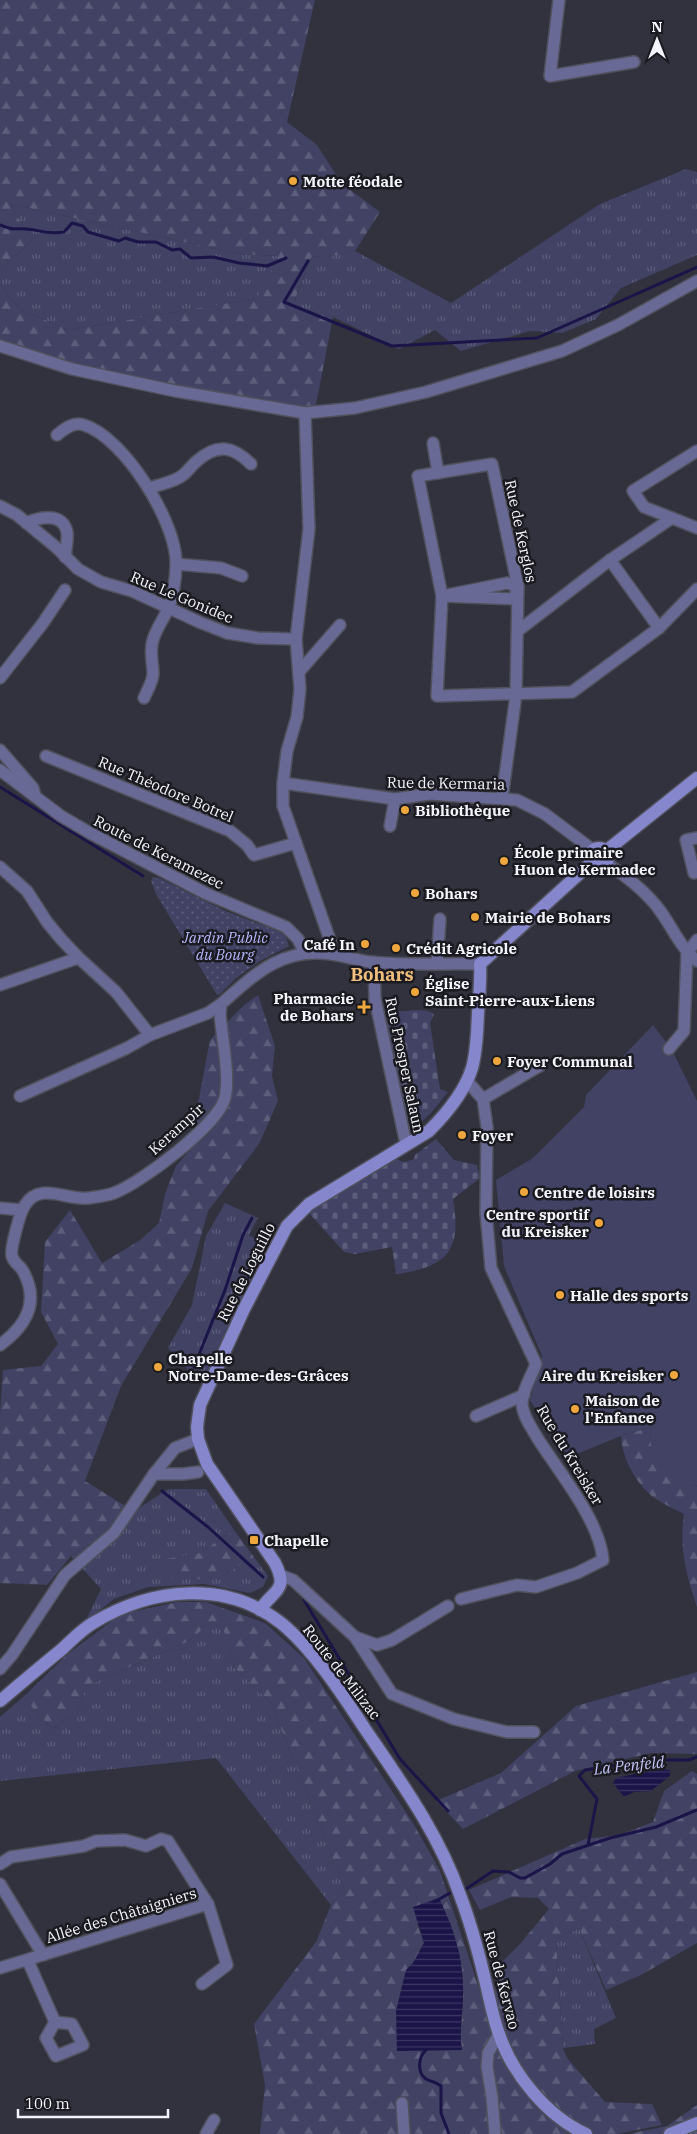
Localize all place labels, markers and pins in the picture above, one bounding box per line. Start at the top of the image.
place label: Motte féodale [303,172,403,191]
marker: Motte féodale [287,175,299,187]
place label: Bibliothèque [415,801,510,820]
marker: Bibliothèque [399,804,411,816]
place label: École primaire Huon de Kermadec [514,843,655,879]
marker: École primaire Huon de Kermadec [498,855,510,867]
place label: Bohars [425,884,478,903]
marker: Bohars [409,887,421,899]
place label: Mairie de Bohars [485,908,611,927]
marker: Mairie de Bohars [469,911,481,923]
place label: Café In [304,935,355,954]
marker: Café In [359,938,371,950]
place label: Crédit Agricole [406,939,517,958]
marker: Crédit Agricole [390,942,402,954]
place label: Église Saint-Pierre-aux-Liens [425,974,595,1010]
marker: Église Saint-Pierre-aux-Liens [409,986,421,998]
place label: Pharmacie de Bohars [273,989,354,1025]
marker: Pharmacie de Bohars [358,1001,370,1013]
place label: Foyer Communal [507,1052,633,1071]
marker: Foyer Communal [491,1055,503,1067]
place label: Foyer [472,1126,514,1145]
marker: Foyer [456,1129,468,1141]
place label: Centre de loisirs [534,1183,655,1202]
marker: Centre de loisirs [518,1186,530,1198]
place label: Centre sportif du Kreisker [486,1205,590,1241]
marker: Centre sportif du Kreisker [593,1217,605,1229]
place label: Halle des sports [570,1286,688,1305]
marker: Halle des sports [554,1289,566,1301]
place label: Chapelle Notre-Dame-des-Grâces [168,1349,349,1385]
marker: Chapelle Notre-Dame-des-Grâces [152,1361,164,1373]
place label: Aire du Kreisker [542,1366,665,1385]
marker: Aire du Kreisker [668,1369,680,1381]
place label: Maison de l'Enfance [585,1391,660,1427]
marker: Maison de l'Enfance [569,1403,581,1415]
place label: Chapelle [264,1531,329,1550]
marker: Chapelle [248,1534,260,1546]

